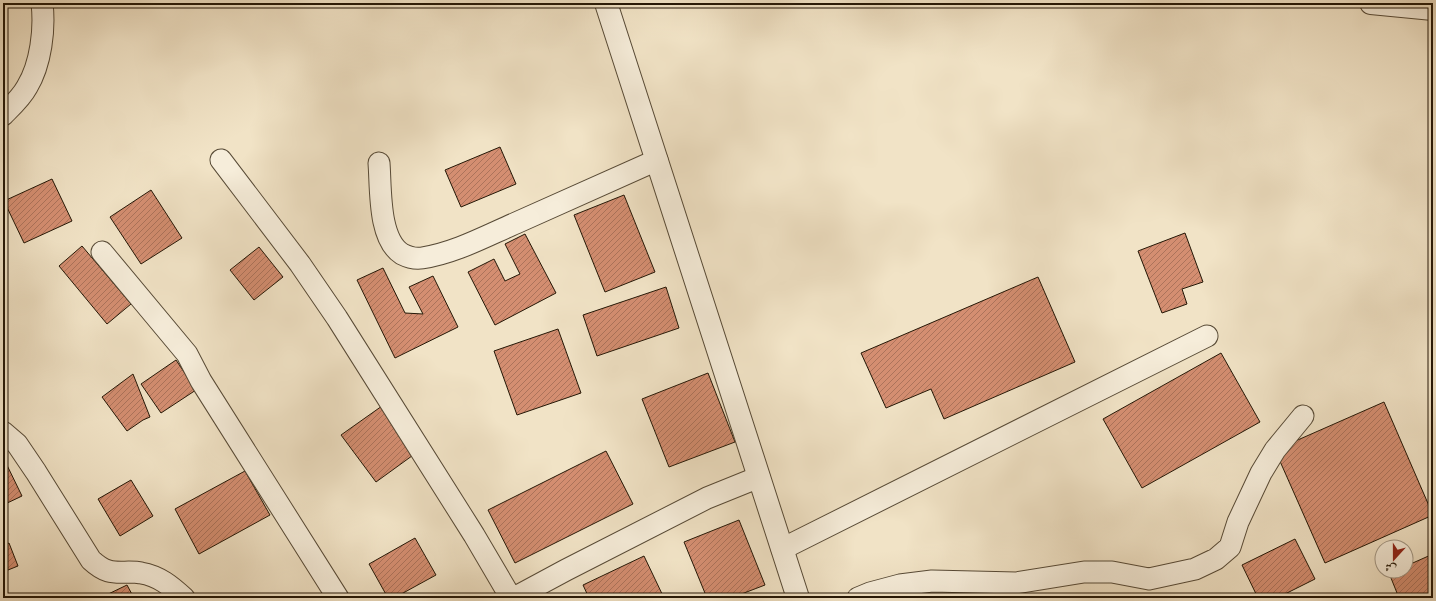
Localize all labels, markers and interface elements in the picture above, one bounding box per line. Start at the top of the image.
north arrow [1374,539,1414,579]
text: ش [1383,559,1398,576]

